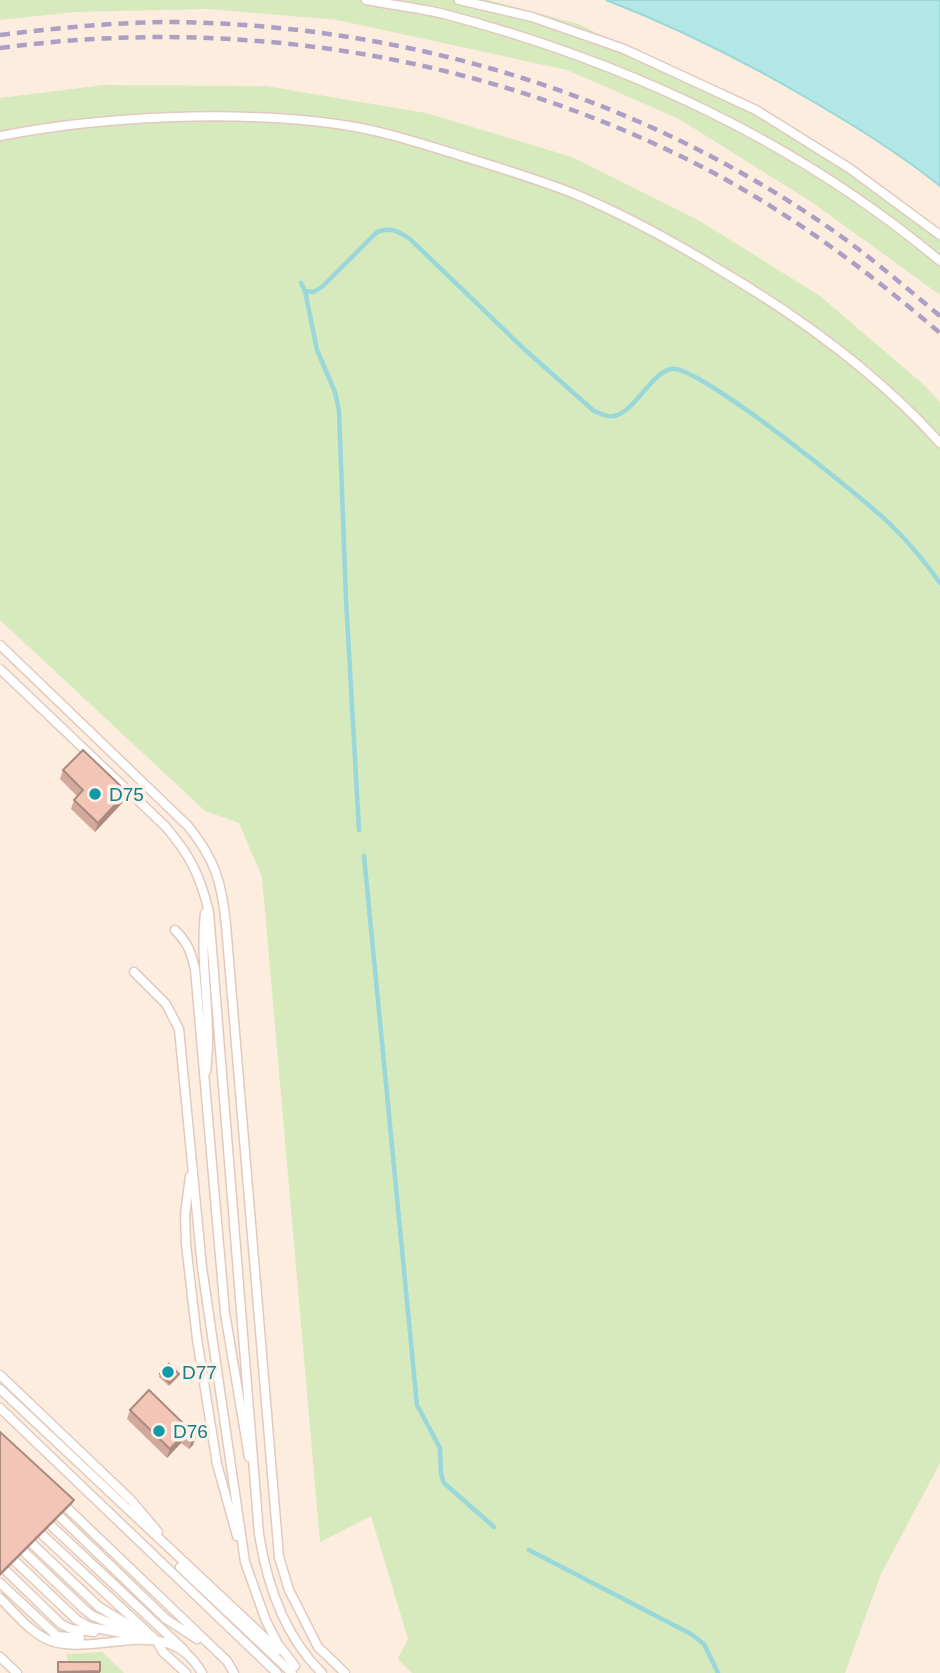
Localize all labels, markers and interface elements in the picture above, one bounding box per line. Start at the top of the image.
place label: D75 [109,784,144,805]
marker: D75 [87,786,103,802]
place label: D77 [182,1362,217,1383]
marker: D77 [160,1364,176,1380]
place label: D76 [173,1421,208,1442]
marker: D76 [151,1423,167,1439]

